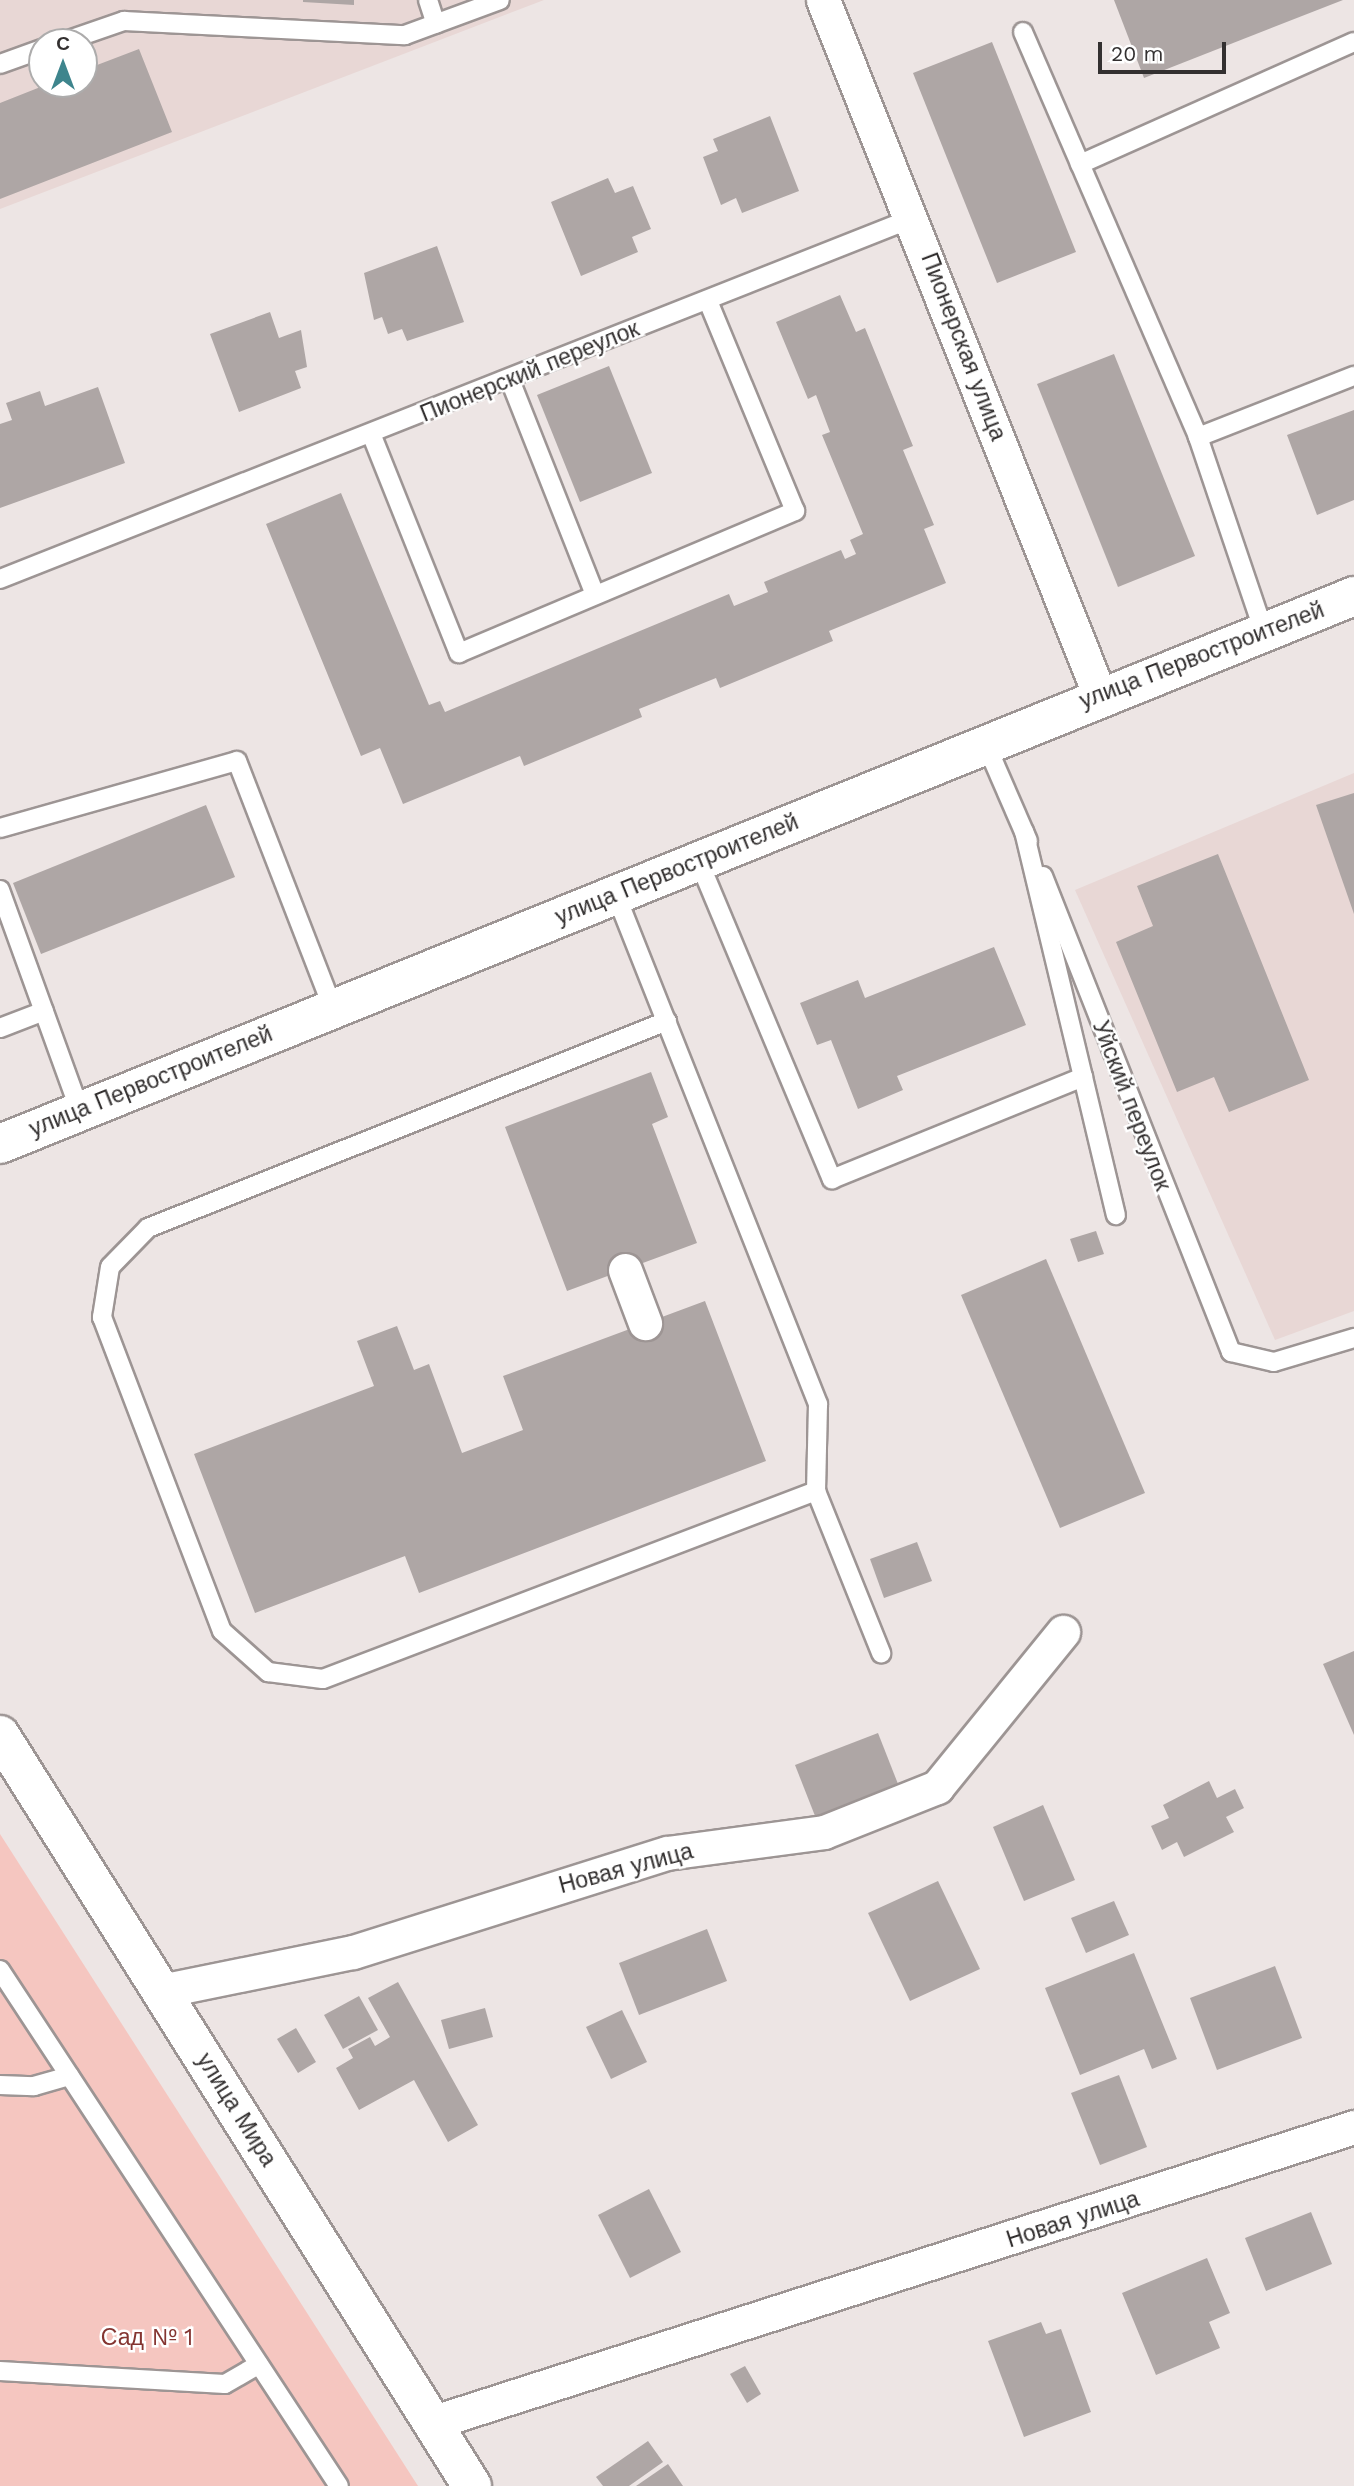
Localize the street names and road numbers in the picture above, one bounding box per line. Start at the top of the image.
street label: Пионерская улица [914,249,1012,445]
street label: Пионерский переулок [417,315,643,429]
street label: улица Первостроителей [1076,597,1328,715]
street label: улица Первостроителей [551,809,803,931]
street label: Уйский переулок [1086,1017,1176,1195]
street label: улица Первостроителей [25,1021,277,1143]
street label: Новая улица [556,1838,696,1900]
street label: улица Мира [190,2048,282,2172]
street label: Новая улица [1003,2186,1143,2254]

